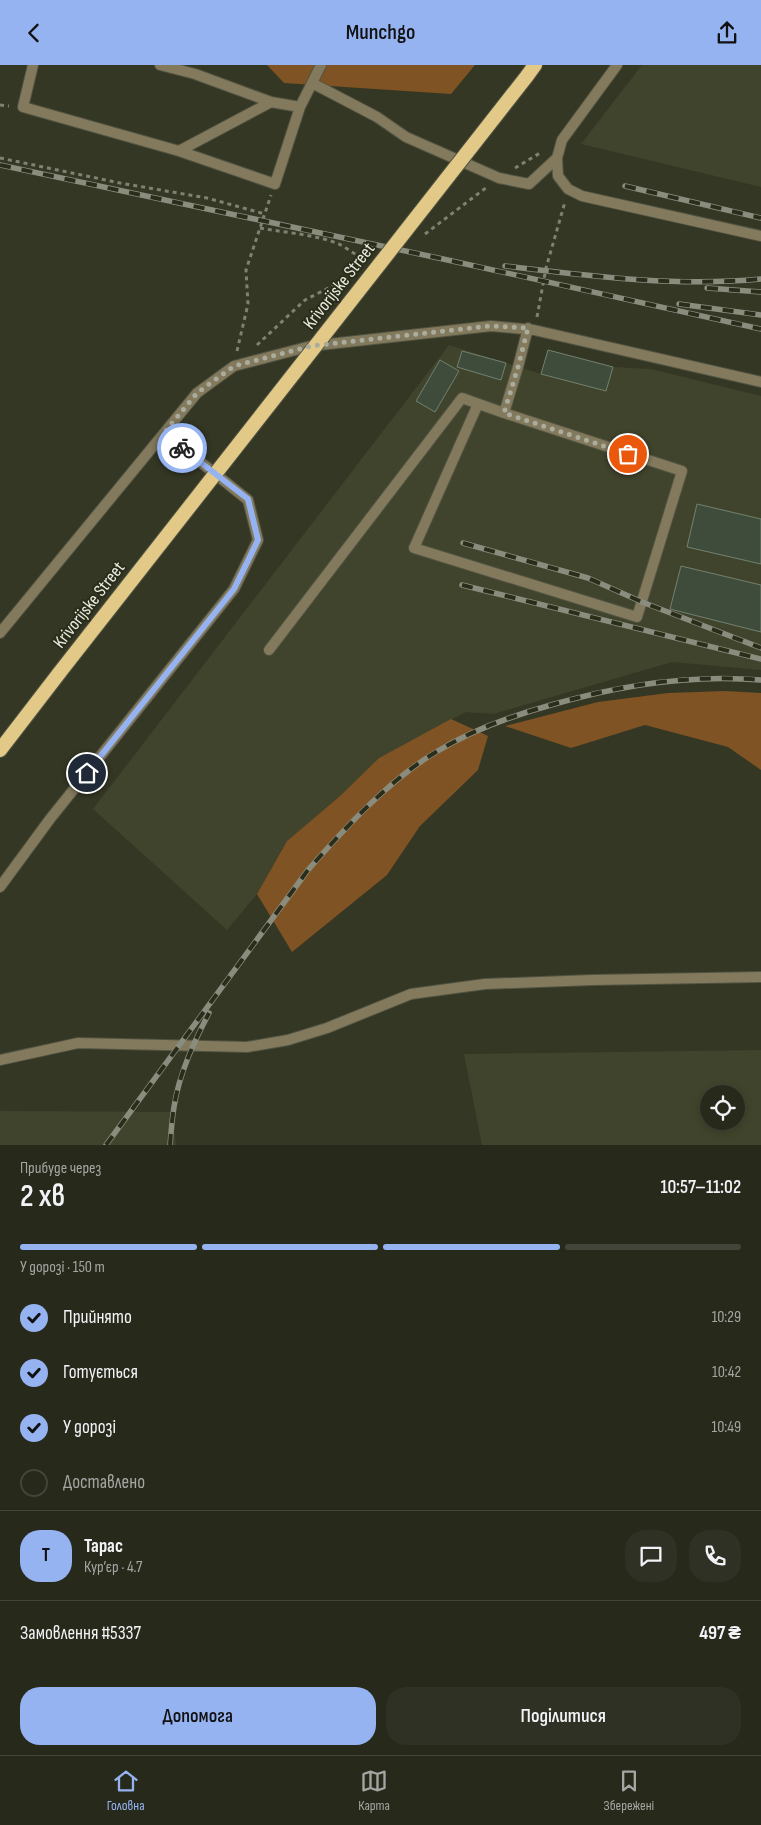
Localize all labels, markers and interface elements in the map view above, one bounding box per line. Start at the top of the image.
icon: back [20,19,48,47]
text: Munchgo [346,19,415,46]
icon: share [713,19,741,47]
street label: Krivorijske Street [299,238,380,333]
courier [157,423,207,473]
pin [607,433,649,475]
icon: bike [168,434,196,462]
icon: bag [614,440,642,468]
street label: Krivorijske Street [49,557,130,652]
pin [66,752,108,794]
icon: home [73,759,101,787]
map controls [700,1085,745,1130]
button: locate [700,1085,745,1130]
text: Прибуде через [20,1159,101,1178]
text: 10:57–11:02 [660,1176,741,1199]
text: 2 хв [20,1177,65,1216]
text: У дорозі · 150 m [20,1258,105,1277]
icon: check [20,1304,48,1332]
text: Прийнято [63,1306,132,1329]
text: 10:29 [712,1308,741,1327]
icon: check [20,1359,48,1387]
text: Готується [63,1361,138,1384]
text: 10:42 [712,1363,741,1382]
icon: check [20,1414,48,1442]
text: У дорозі [63,1416,116,1439]
text: 10:49 [712,1418,741,1437]
text: Доставлено [63,1471,145,1494]
button: chat [625,1530,677,1582]
button: phone [689,1530,741,1582]
text: Тарас [84,1535,123,1558]
text: Т [42,1544,50,1567]
text: Кур’єр · 4.7 [84,1558,143,1577]
text: Замовлення #5337 [20,1622,141,1645]
text: 497 ₴ [699,1622,741,1645]
button: Допомога [20,1687,376,1745]
button: Поділитися [386,1687,741,1745]
tab: Головна [107,1767,145,1814]
tab: Карта [358,1767,390,1814]
tab: Збережені [604,1767,654,1814]

